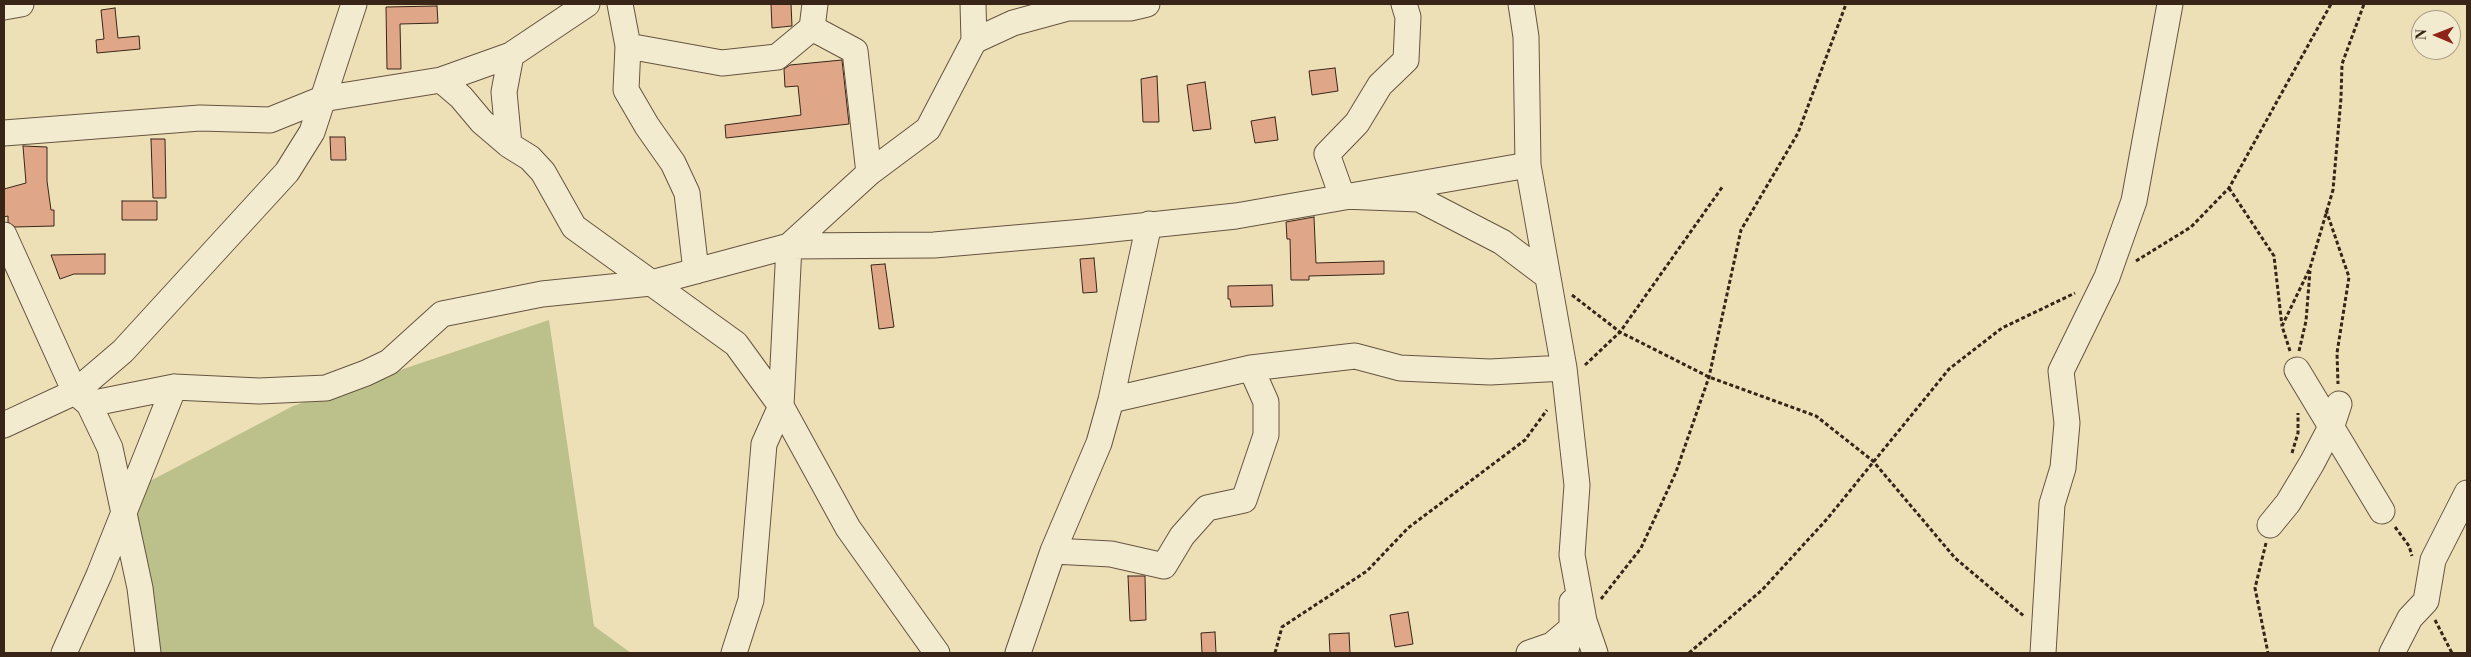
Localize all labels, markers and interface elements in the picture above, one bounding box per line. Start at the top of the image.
north arrow [2411,10,2461,60]
text: N [2413,29,2431,40]

